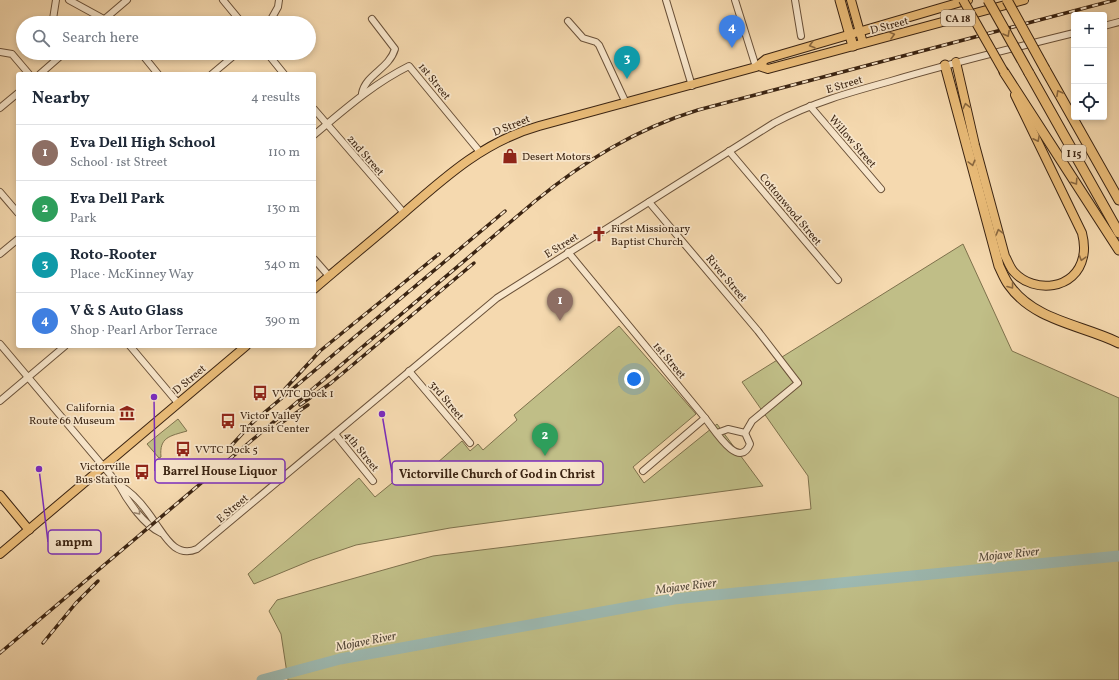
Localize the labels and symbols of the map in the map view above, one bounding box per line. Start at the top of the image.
road number: CA 18 [941,10,975,26]
street label: D Street [869,14,910,39]
pin: 4 [719,15,745,48]
one-way arrow [1003,30,1010,37]
one-way arrow [889,32,895,40]
one-way arrow [809,40,816,49]
pin: 3 [614,46,640,79]
street label: 1st Street [414,60,454,104]
street label: E Street [824,73,865,98]
one-way arrow [1056,90,1063,97]
one-way arrow [963,103,971,109]
street label: D Street [491,112,533,141]
street label: Willow Street [825,112,879,172]
street label: 2nd Street [343,132,387,180]
one-way arrow [1032,134,1039,142]
road number: I 15 [1062,145,1086,161]
shop icon: Desert Motors [501,147,519,165]
place label: Desert Motors [522,150,591,165]
one-way arrow [967,160,975,166]
street label: Cottonwood Street [755,171,825,249]
one-way arrow [1070,177,1077,184]
place label: First Missionary Baptist Church [611,222,690,250]
church icon: First Missionary Baptist Church [590,225,608,243]
one-way arrow [995,229,1004,236]
street label: E Street [542,230,582,263]
street label: River Street [702,252,750,306]
one-way arrow [1078,254,1087,261]
one-way arrow [1006,282,1013,289]
pin: 1 [547,288,573,321]
street label: 1st Street [649,339,689,383]
street label: D Street [170,362,210,398]
your location [624,369,644,389]
street label: 3rd Street [425,378,467,424]
bus stop icon: VVTC Dock 1 [251,384,269,402]
place label: VVTC Dock 1 [272,387,334,402]
place label: California Route 66 Museum [29,401,116,429]
museum icon: California Route 66 Museum [118,404,136,422]
place label: Victor Valley Transit Center [240,409,310,437]
bus stop icon: Victor Valley Transit Center [219,412,237,430]
pin: 2 [532,423,558,456]
street label: 4th Street [340,429,382,475]
bus stop icon: VVTC Dock 5 [174,440,192,458]
place label: VVTC Dock 5 [195,443,258,458]
callout: Barrel House Liquor [155,459,285,483]
place label: Victorville Bus Station [75,460,130,488]
callout: Victorville Church of God in Christ [392,461,603,485]
bus stop icon: Victorville Bus Station [133,463,151,481]
text: Barrel House Liquor [163,464,278,480]
text: Victorville Church of God in Christ [399,467,596,483]
street label: E Street [214,491,252,527]
one-way arrow [133,507,140,514]
callout: ampm [48,530,101,554]
text: ampm [55,535,93,551]
water label: Mojave River [977,544,1041,566]
water label: Mojave River [654,575,718,599]
water label: Mojave River [334,628,398,656]

